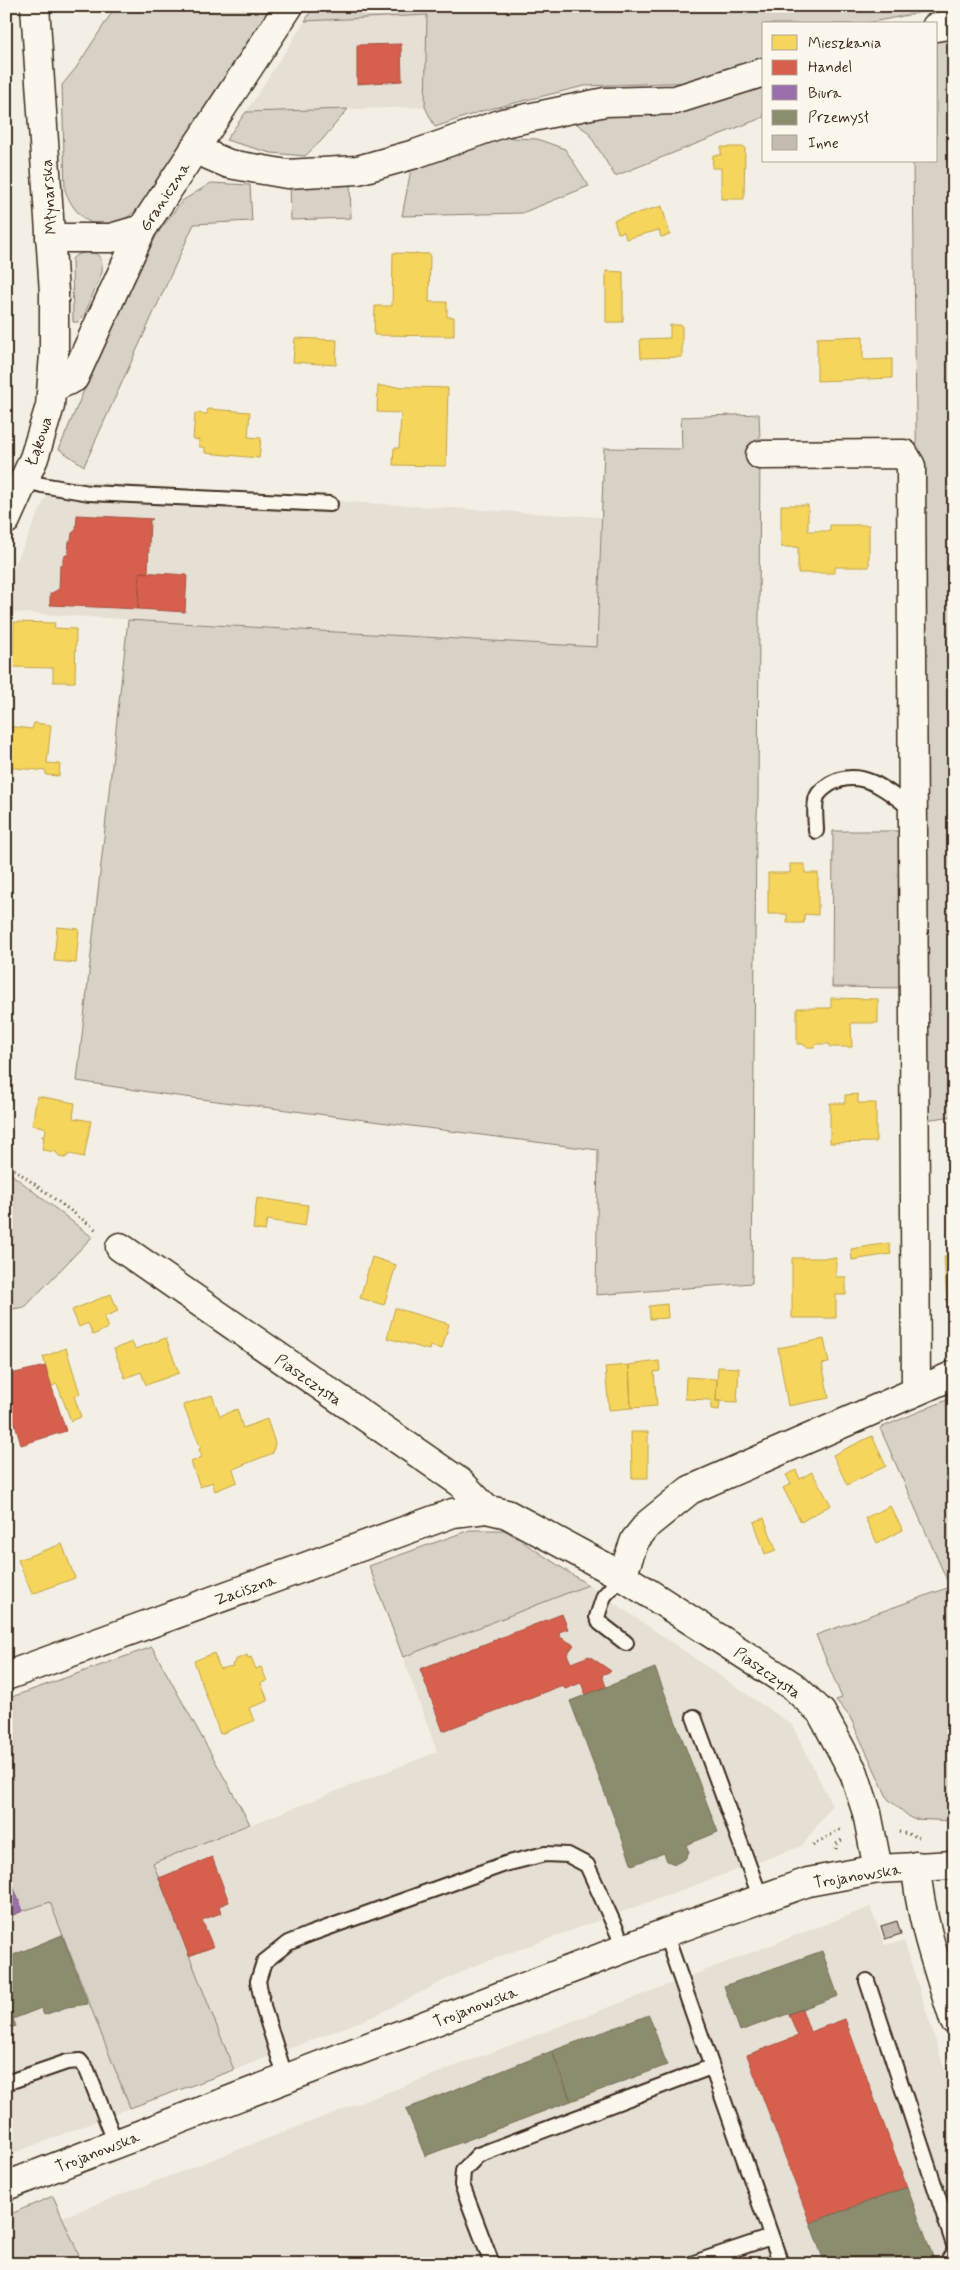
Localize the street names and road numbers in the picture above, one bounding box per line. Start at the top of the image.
street label: Młynarska [36,158,63,235]
street label: Graniczna [135,158,196,235]
street label: Łąkowa [21,414,58,469]
street label: Piaszczysta [270,1349,346,1411]
street label: Zaciszna [212,1570,279,1611]
street label: Piaszczysta [729,1642,805,1704]
street label: Trojanowska [812,1859,903,1894]
street label: Trojanowska [430,1982,521,2033]
street label: Trojanowska [52,2127,143,2178]

